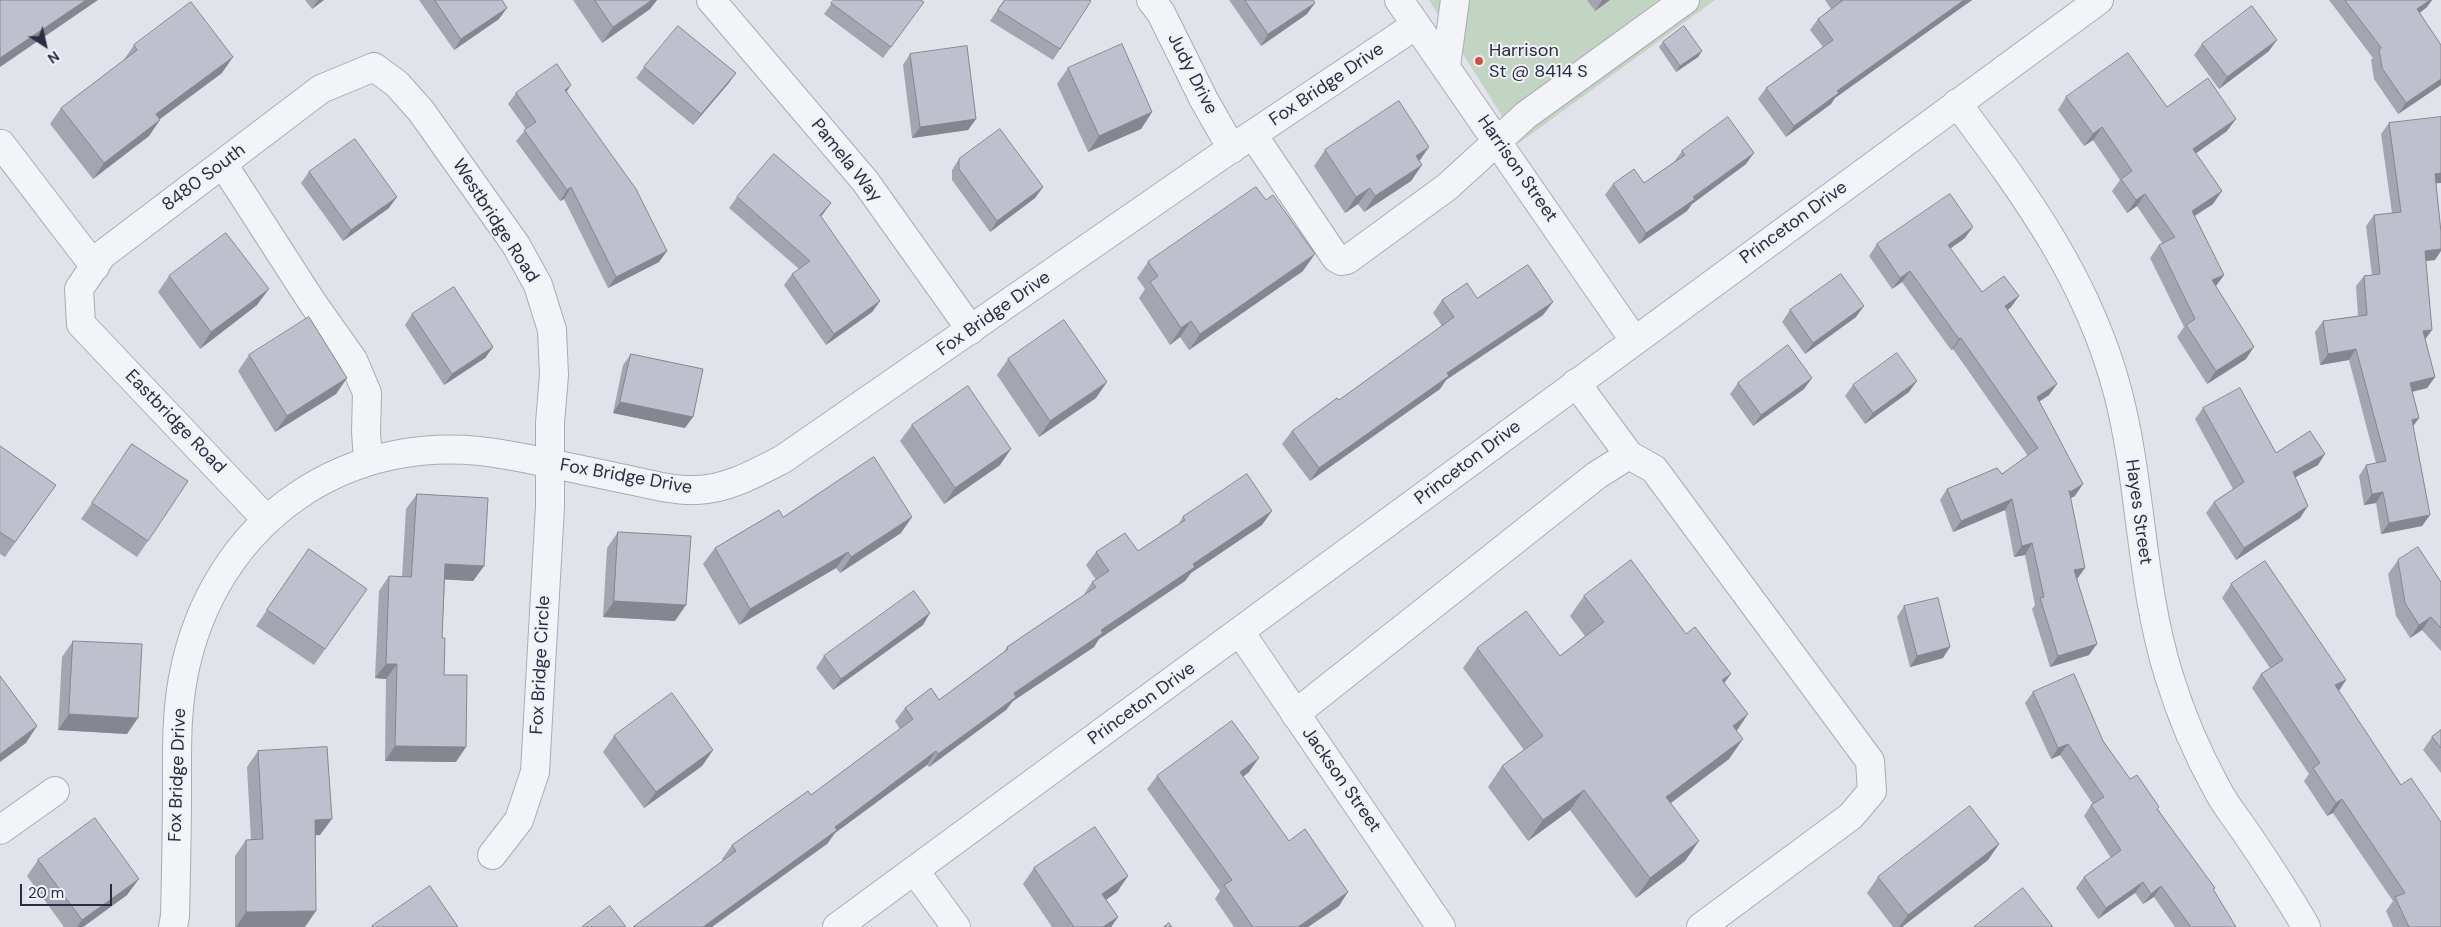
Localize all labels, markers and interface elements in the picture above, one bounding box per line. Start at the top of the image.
north arrow [20,20,70,70]
street label: Judy Drive [1162,30,1222,118]
street label: Fox Bridge Drive [1266,39,1388,131]
place label: Harrison St @ 8414 S [1489,40,1588,82]
text: N [44,47,63,68]
marker: Harrison St @ 8414 S [1473,55,1485,67]
street label: Harrison Street [1472,111,1562,227]
street label: Pamela Way [806,115,886,207]
street label: 8480 South [158,140,250,216]
street label: Westbridge Road [447,155,543,287]
street label: Princeton Drive [1736,177,1852,269]
street label: Fox Bridge Drive [933,267,1055,361]
street label: Eastbridge Road [120,366,230,478]
street label: Princeton Drive [1411,416,1525,510]
street label: Fox Bridge Drive [558,455,694,499]
street label: Hayes Street [2120,458,2156,566]
street label: Fox Bridge Circle [527,595,555,735]
street label: Princeton Drive [1084,658,1200,750]
street label: Fox Bridge Drive [165,708,191,842]
street label: Jackson Street [1297,723,1385,837]
scale bar [22,874,115,906]
text: 20 m [28,883,64,903]

